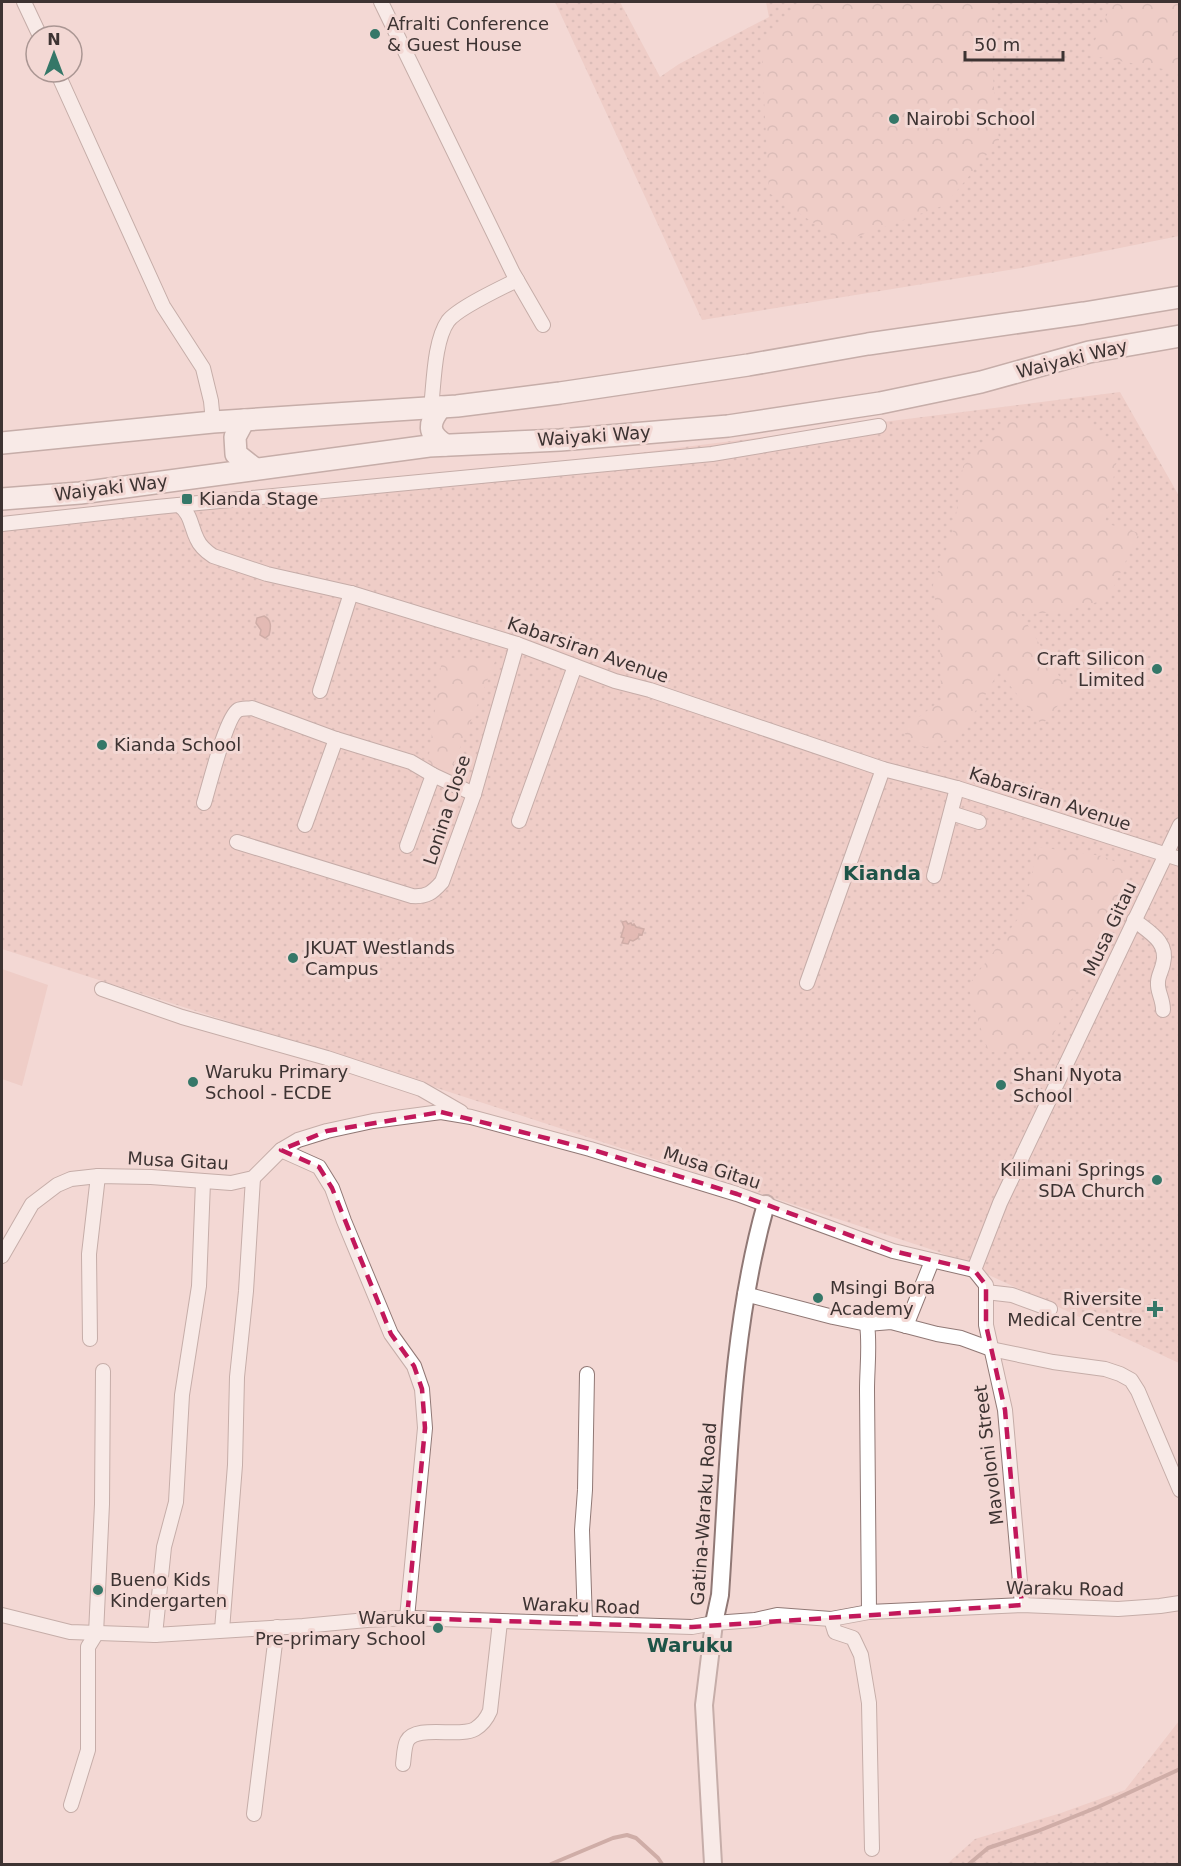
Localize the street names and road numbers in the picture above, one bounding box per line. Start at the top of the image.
street label: Waiyaki Way [1014,334,1130,382]
street label: Waiyaki Way [536,421,652,450]
street label: Waiyaki Way [53,470,169,505]
street label: Kabarsiran Avenue [505,612,672,687]
street label: Lonina Close [419,752,474,867]
street label: Kabarsiran Avenue [966,762,1134,835]
street label: Musa Gitau [1079,878,1141,979]
street label: Musa Gitau [661,1142,764,1193]
street label: Musa Gitau [127,1147,229,1174]
street label: Mavoloni Street [969,1384,1008,1526]
street label: Gatina-Waraku Road [687,1422,720,1606]
street label: Waraku Road [1006,1577,1124,1600]
street label: Waraku Road [522,1593,640,1618]

